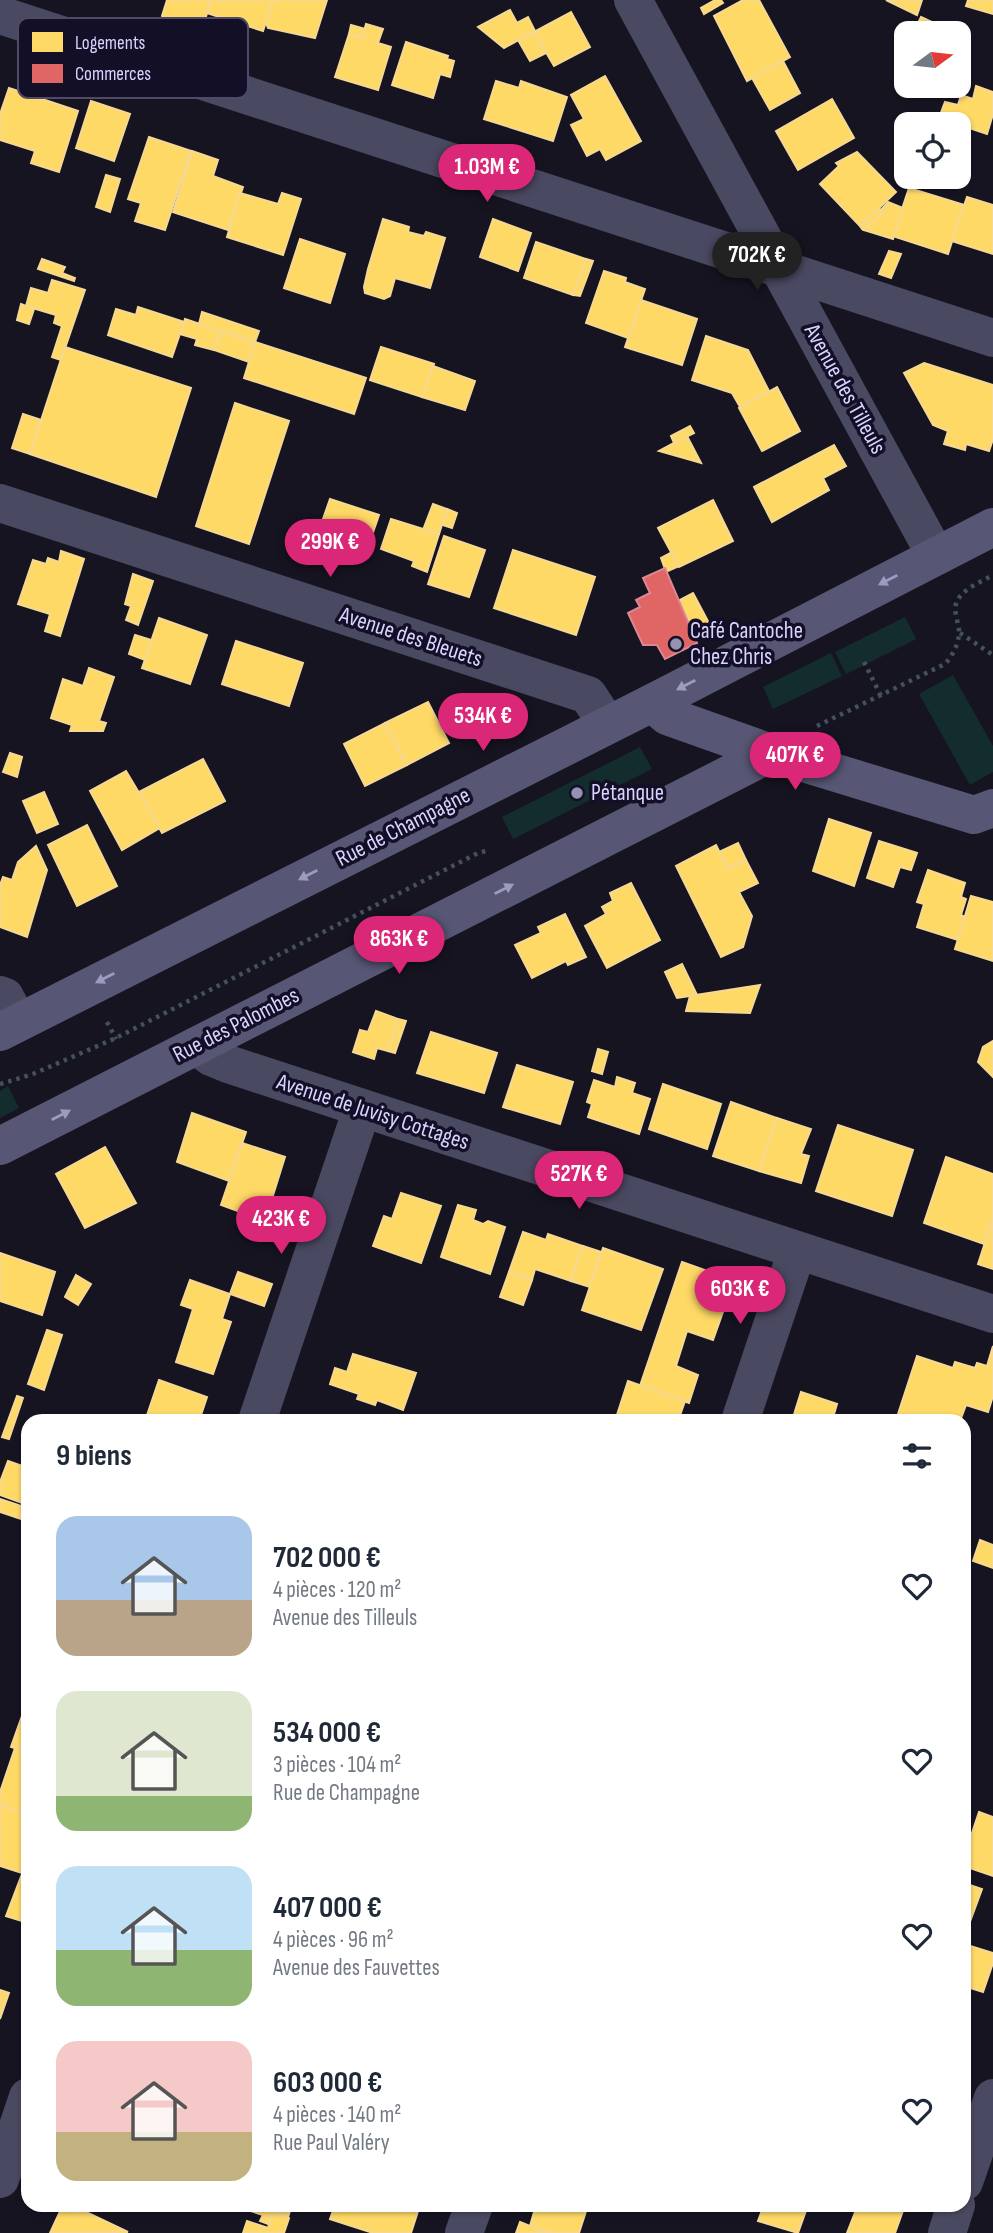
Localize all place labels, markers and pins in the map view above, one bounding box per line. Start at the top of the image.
pin: 1.03M € [422,144,552,204]
pin: 702K € [700,232,814,292]
pin: 299K € [273,520,387,579]
place label: Café Cantoche Chez Chris [690,617,803,671]
marker: Café Cantoche Chez Chris [668,636,684,652]
pin: 534K € [426,694,540,753]
pin: 407K € [738,732,852,792]
place label: Pétanque [591,779,664,807]
marker: Pétanque [569,785,585,801]
pin: 863K € [342,916,456,976]
pin: 527K € [522,1152,636,1211]
pin: 423K € [224,1196,338,1256]
pin: 603K € [683,1266,797,1326]

